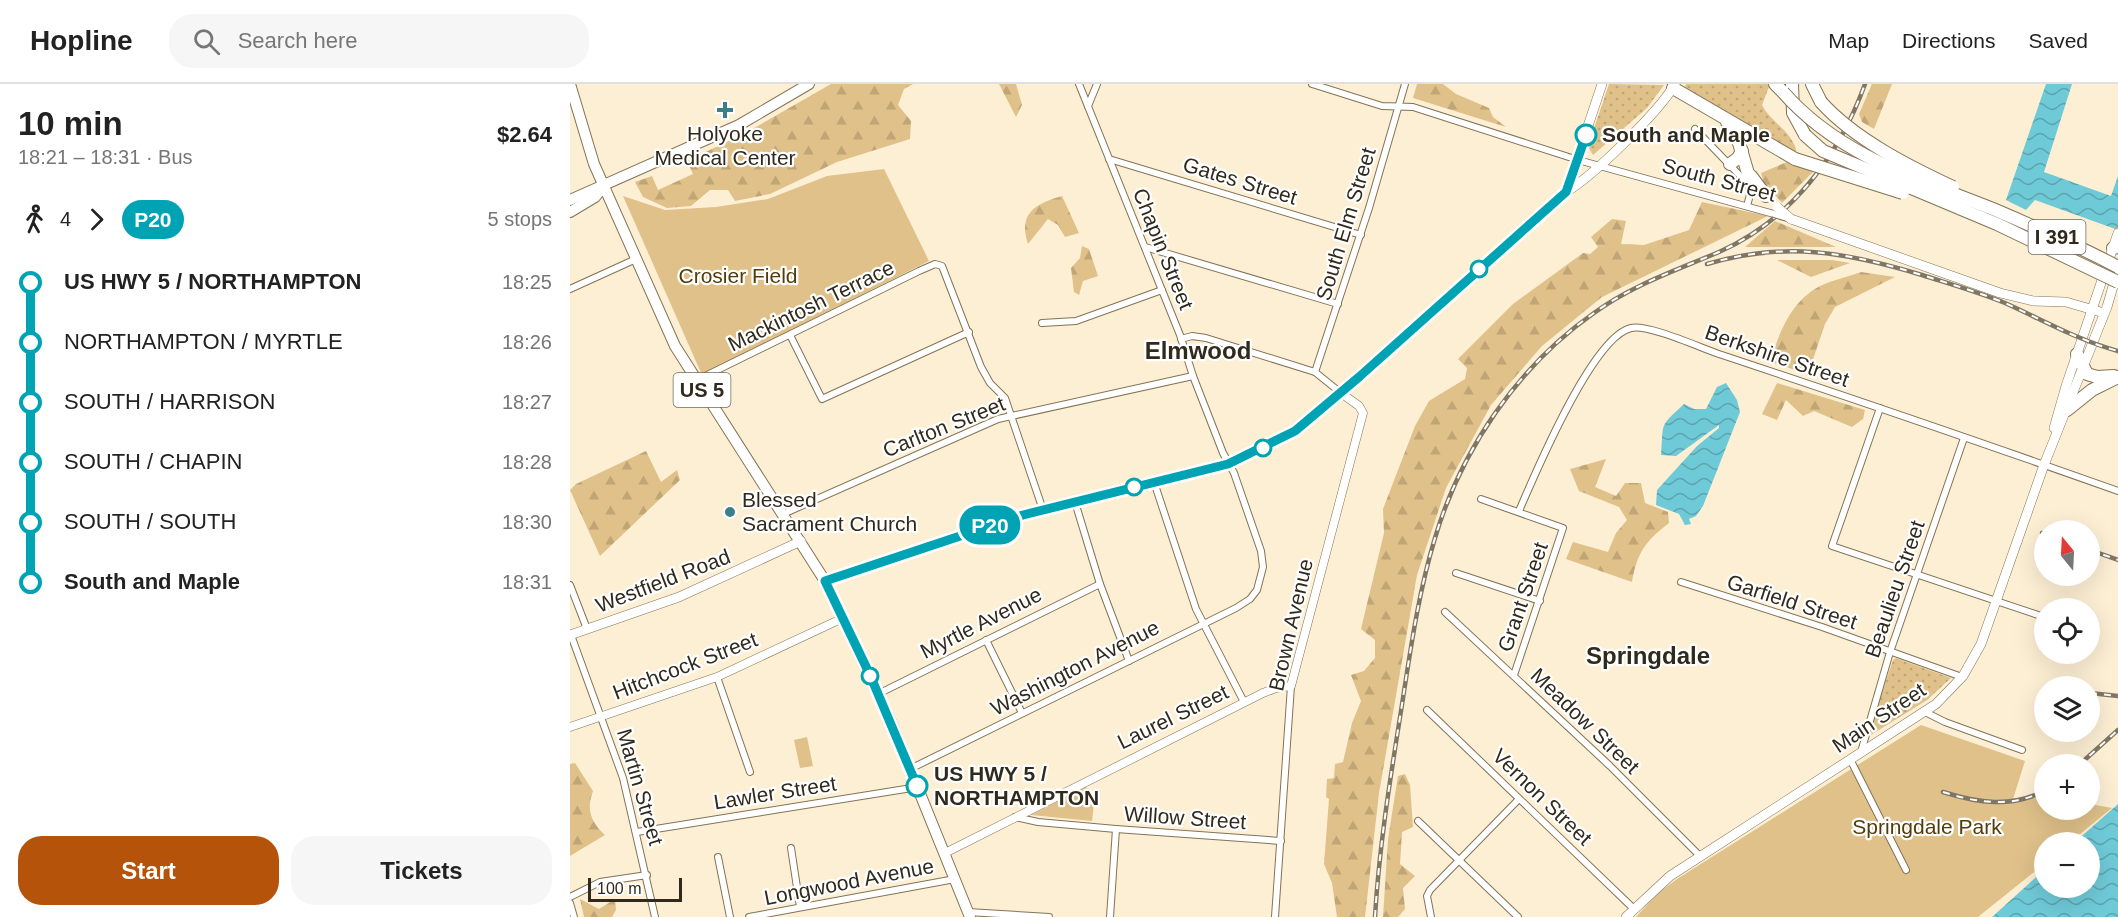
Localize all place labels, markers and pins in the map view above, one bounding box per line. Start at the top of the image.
marker: Holyoke Medical Center [716,101,734,119]
place label: Holyoke Medical Center [654,122,796,169]
place label: South and Maple [1602,123,1770,146]
marker: South and Maple [1575,124,1597,146]
unlabelled marker [1470,260,1488,278]
unlabelled marker [1254,439,1272,457]
unlabelled marker [1125,478,1143,496]
place label: Blessed Sacrament Church [742,488,917,535]
marker: Blessed Sacrament Church [723,505,737,519]
unlabelled marker [861,667,879,685]
place label: US HWY 5 / NORTHAMPTON [934,762,1099,809]
marker: US HWY 5 / NORTHAMPTON [906,775,928,797]

